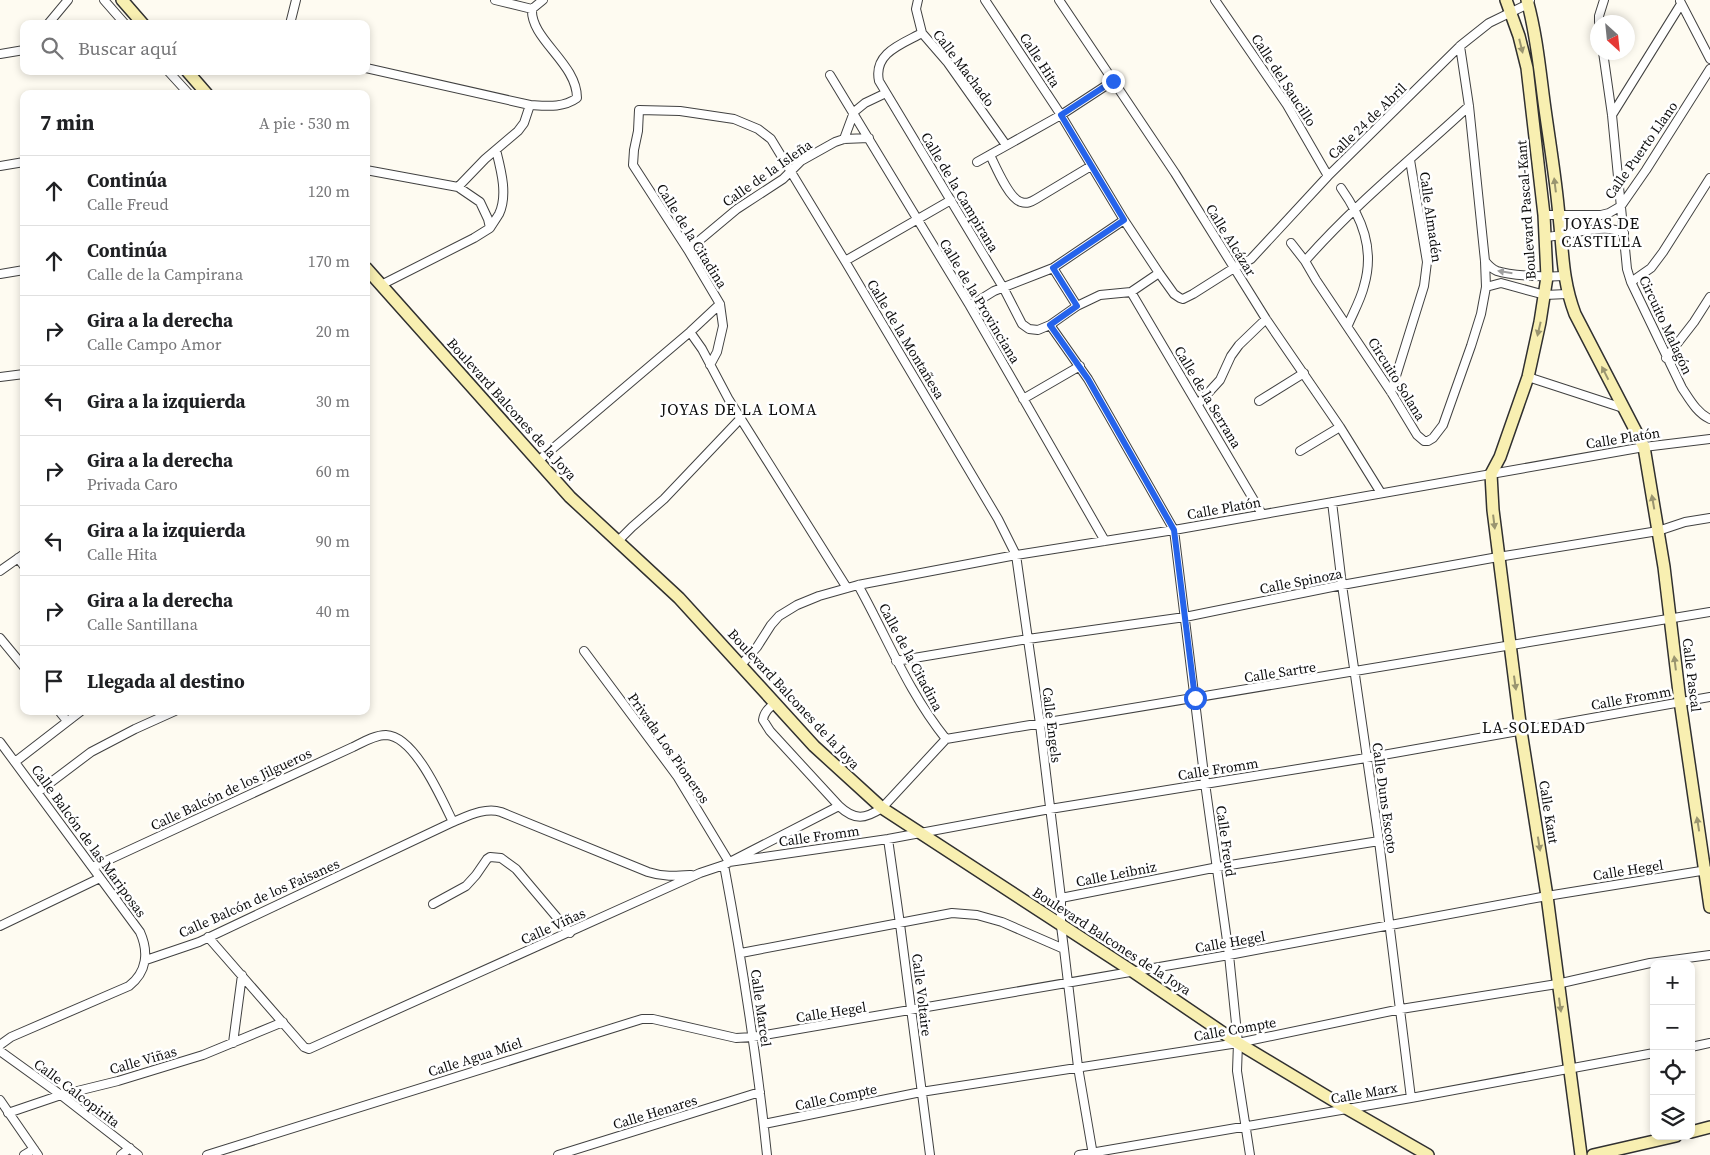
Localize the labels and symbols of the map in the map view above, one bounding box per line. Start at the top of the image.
north arrow [1590,15,1635,60]
street label: Calle Machado [928,25,1000,111]
street label: Calle Hita [1015,29,1066,92]
street label: Calle del Saucillo [1247,30,1322,130]
one-way arrow [1518,39,1526,54]
route end [1102,70,1125,93]
street label: Calle 24 de Abril [1323,78,1411,164]
street label: Calle Puerto Llano [1600,97,1682,203]
street label: Calle de la Campirana [916,128,1004,256]
street label: Calle de la Isleña [718,134,817,211]
street label: Boulevard Pascal-Kant [1511,139,1541,280]
street label: Calle Almadén [1415,170,1447,264]
one-way arrow [1551,176,1559,192]
street label: Calle de la Citadina [652,180,733,293]
street label: Calle Alcázar [1201,200,1261,280]
district label: JOYAS DE CASTILLA [1561,212,1643,252]
street label: Calle de la Provinciana [935,235,1026,368]
one-way arrow [1497,268,1513,276]
street label: Circuito Malagón [1634,272,1698,378]
street label: Calle de la Montañesa [862,275,950,403]
one-way arrow [1535,321,1543,336]
street label: Boulevard Balcones de la Joya [443,333,582,485]
street label: Circuito Solana [1363,333,1431,425]
street label: Calle de la Serrana [1170,342,1247,453]
one-way arrow [1601,365,1609,380]
district label: JOYAS DE LA LOMA [659,398,818,420]
street label: Calle Platón [1584,422,1662,454]
street label: Calle Platón [1185,492,1263,524]
one-way arrow [1648,494,1656,510]
one-way arrow [1490,514,1498,530]
street label: Calle Spinoza [1258,563,1345,599]
street label: Calle de la Citadina [874,599,948,715]
street label: Boulevard Balcones de la Joya [723,624,865,774]
street label: Calle Pascal [1678,637,1706,713]
one-way arrow [1671,654,1679,670]
street label: Calle Sartre [1243,656,1317,688]
one-way arrow [1511,676,1519,692]
street label: Calle Fromm [1589,681,1673,715]
street label: Calle Engels [1037,686,1067,764]
route start [1184,687,1207,710]
street label: Privada Los Pioneros [623,689,715,807]
district label: LA SOLEDAD [1482,716,1586,738]
street label: Calle Duns Escoto [1367,741,1403,855]
street label: Calle Balcón de los Jilgueros [147,743,315,835]
street label: Calle Fromm [1176,753,1260,785]
street label: Calle Balcón de las Mariposas [27,761,151,921]
street label: Calle Kant [1534,779,1564,846]
street label: Calle Freud [1211,804,1241,878]
one-way arrow [1694,815,1702,831]
street label: Calle Fromm [777,820,861,852]
one-way arrow [1535,836,1543,852]
street label: Calle Balcón de los Faisanes [175,853,343,943]
street label: Calle Hegel [1591,855,1665,885]
street label: Calle Leibniz [1074,856,1159,892]
street label: Boulevard Balcones de la Joya [1029,882,1196,1000]
street label: Calle Viñas [517,903,589,949]
street label: Calle Hegel [1193,926,1267,958]
street label: Calle Voltaire [907,952,937,1038]
street label: Calle Marcel [746,968,776,1048]
street label: Calle Hegel [794,997,868,1027]
one-way arrow [1557,997,1565,1013]
street label: Calle Compte [1192,1012,1278,1046]
street label: Calle Agua Miel [425,1032,525,1082]
street label: Calle Viñas [107,1041,179,1079]
street label: Calle Calcopirita [30,1054,125,1133]
street label: Calle Marx [1329,1077,1400,1109]
street label: Calle Compte [793,1079,879,1115]
street label: Calle Henares [610,1090,700,1134]

